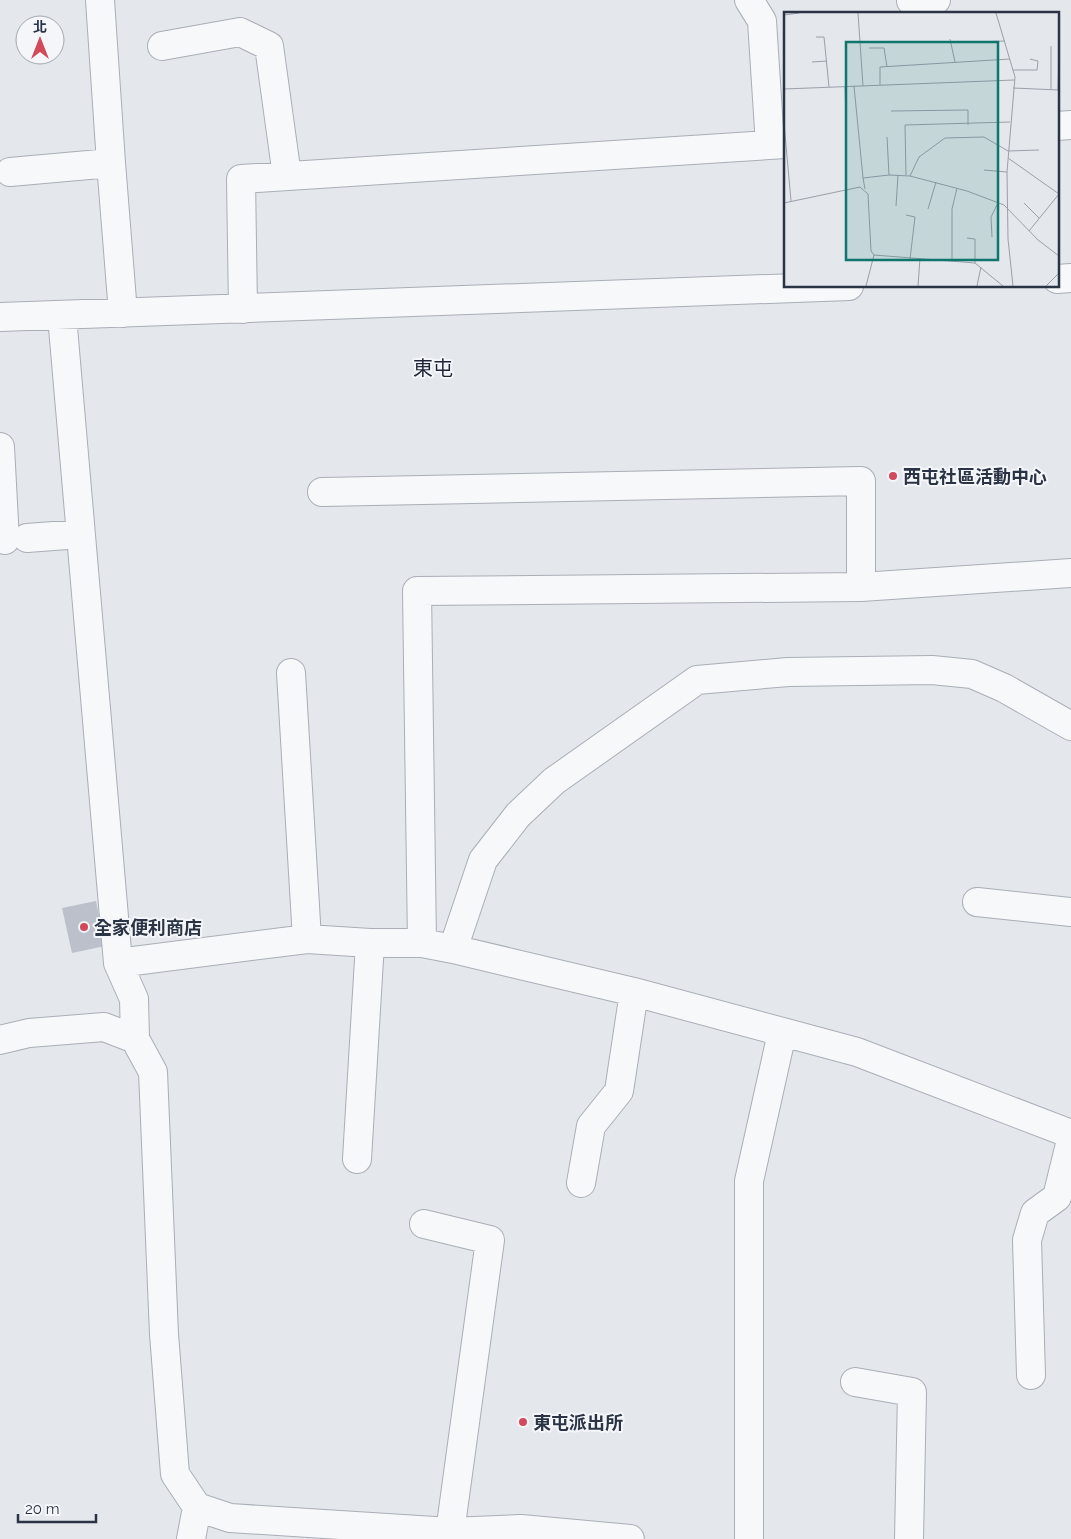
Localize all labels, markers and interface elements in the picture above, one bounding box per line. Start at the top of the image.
inset map [784,12,1058,288]
north arrow [15,15,65,65]
text: 北 [33,19,47,35]
district label: 東屯 [413,356,453,380]
place label: 西屯社區活動中心 [903,466,1047,487]
marker: 西屯社區活動中心 [887,470,899,482]
place label: 全家便利商店 [94,917,202,938]
marker: 全家便利商店 [78,921,90,933]
place label: 東屯派出所 [533,1412,623,1433]
marker: 東屯派出所 [517,1416,529,1428]
scale bar [18,1492,95,1524]
text: 20 m [25,1500,60,1518]

